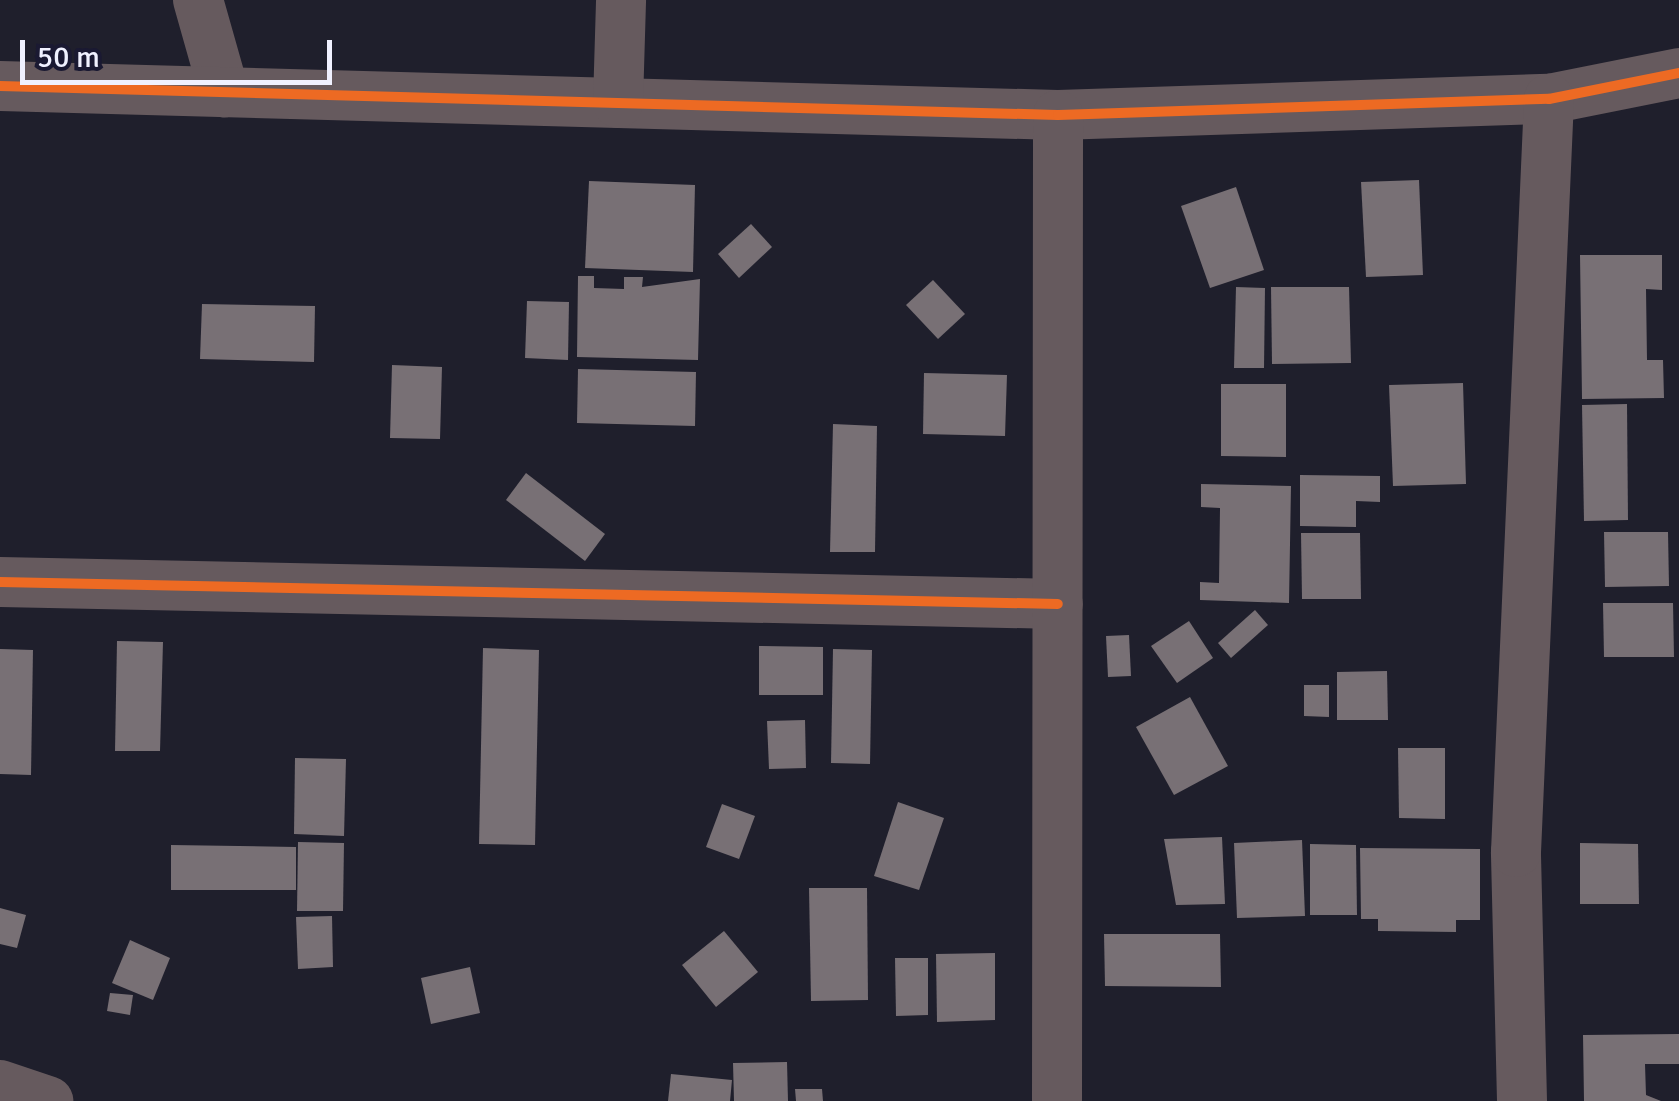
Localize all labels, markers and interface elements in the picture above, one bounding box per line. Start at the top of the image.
scale bar [25,20,338,82]
text: 50 m [37,39,100,76]

